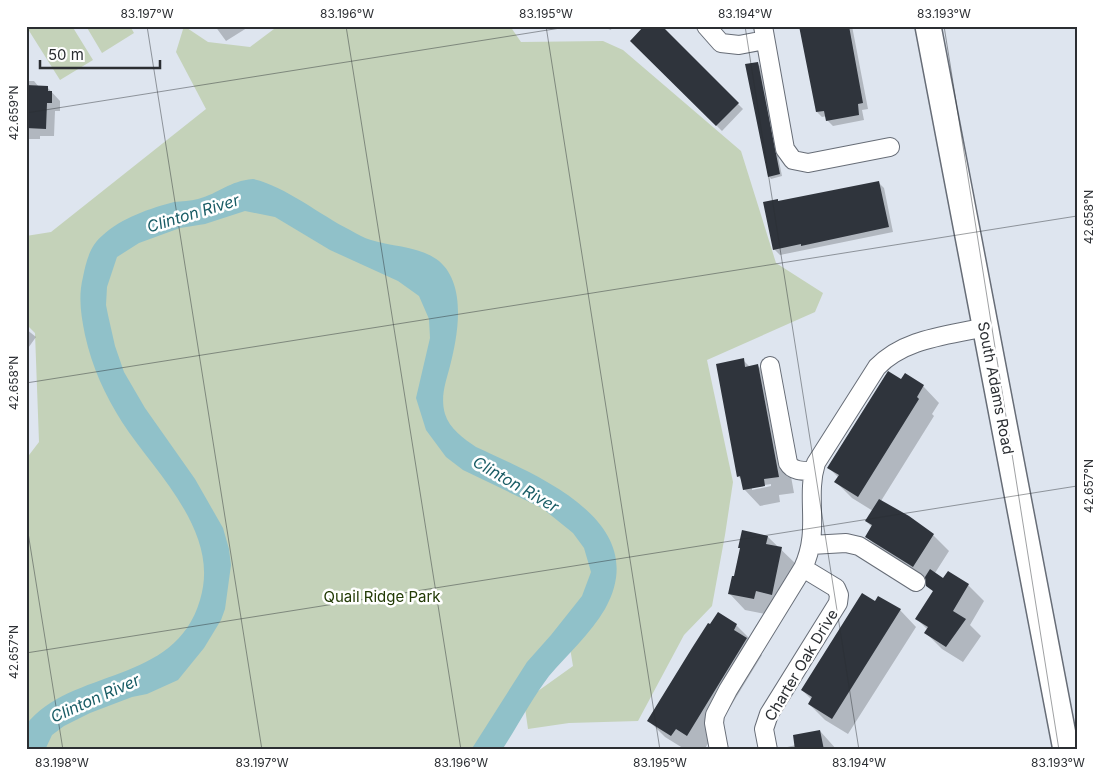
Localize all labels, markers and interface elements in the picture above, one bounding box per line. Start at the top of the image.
text: 83.197°W [120,6,174,21]
text: 83.196°W [320,6,374,21]
text: 83.195°W [519,6,573,21]
text: 83.194°W [718,6,772,21]
text: 83.193°W [917,6,971,21]
scale bar [40,38,160,70]
text: 50 m [48,45,84,64]
text: 42.659°N [6,86,21,140]
water label: Clinton River [144,189,243,237]
text: 42.658°N [1081,190,1096,244]
street label: South Adams Road [974,320,1018,456]
text: 42.658°N [6,356,21,410]
water label: Clinton River [470,451,563,517]
text: 42.657°N [1081,459,1096,513]
park label: Quail Ridge Park [324,587,441,606]
street label: Charter Oak Drive [760,606,842,724]
text: 42.657°N [6,625,21,679]
water label: Clinton River [47,669,144,727]
text: 83.198°W [35,755,89,770]
text: 83.197°W [235,755,289,770]
text: 83.196°W [434,755,488,770]
text: 83.195°W [633,755,687,770]
text: 83.194°W [832,755,886,770]
text: 83.193°W [1031,755,1085,770]

